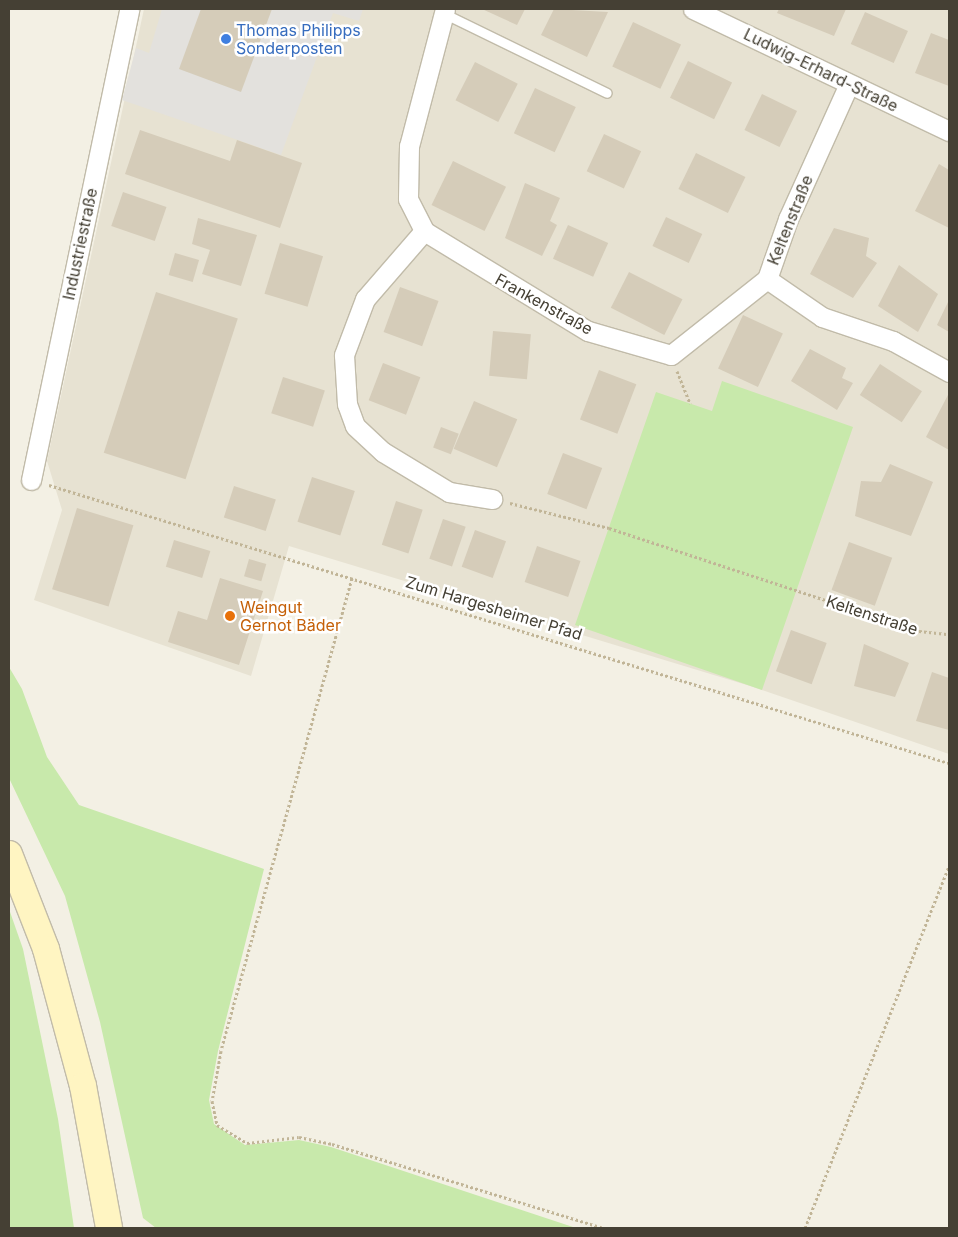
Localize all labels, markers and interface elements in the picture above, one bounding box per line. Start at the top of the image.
place label: Thomas Philipps Sonderposten [236,20,361,58]
street label: Ludwig-Erhard-Straße [741,24,901,116]
marker: Thomas Philipps Sonderposten [220,33,232,45]
street label: Keltenstraße [763,172,817,268]
street label: Industriestraße [59,186,101,302]
street label: Frankenstraße [492,269,596,339]
street label: Zum Hargesheimer Pfad [403,572,585,644]
street label: Keltenstraße [824,591,920,639]
place label: Weingut Gernot Bäder [240,597,341,635]
marker: Weingut Gernot Bäder [224,610,236,622]

